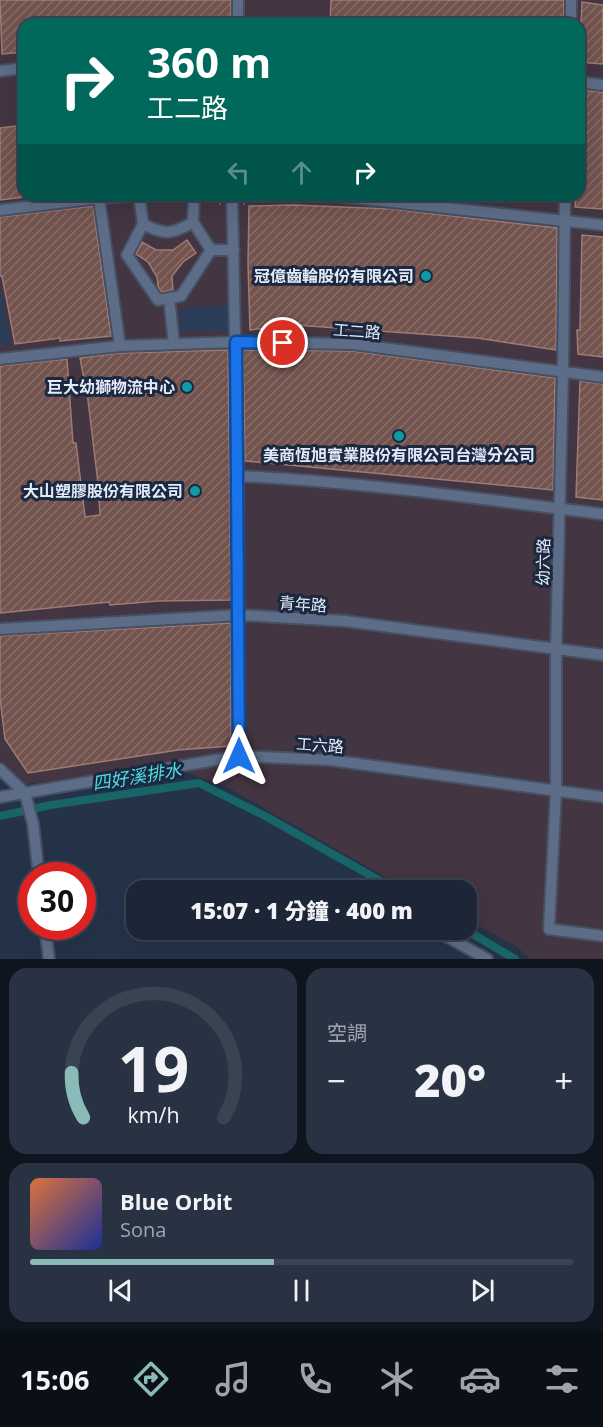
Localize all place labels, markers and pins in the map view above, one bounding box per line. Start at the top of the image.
place label: 冠億齒輪股份有限公司 [254,265,414,287]
marker: 冠億齒輪股份有限公司 [419,269,433,283]
pin [257,317,308,368]
place label: 巨大幼獅物流中心 [47,376,175,398]
marker: 巨大幼獅物流中心 [180,380,194,394]
marker: 美商恆旭實業股份有限公司台灣分公司 [392,429,406,443]
place label: 美商恆旭實業股份有限公司台灣分公司 [263,444,535,466]
place label: 大山塑膠股份有限公司 [23,480,183,502]
marker: 大山塑膠股份有限公司 [188,484,202,498]

